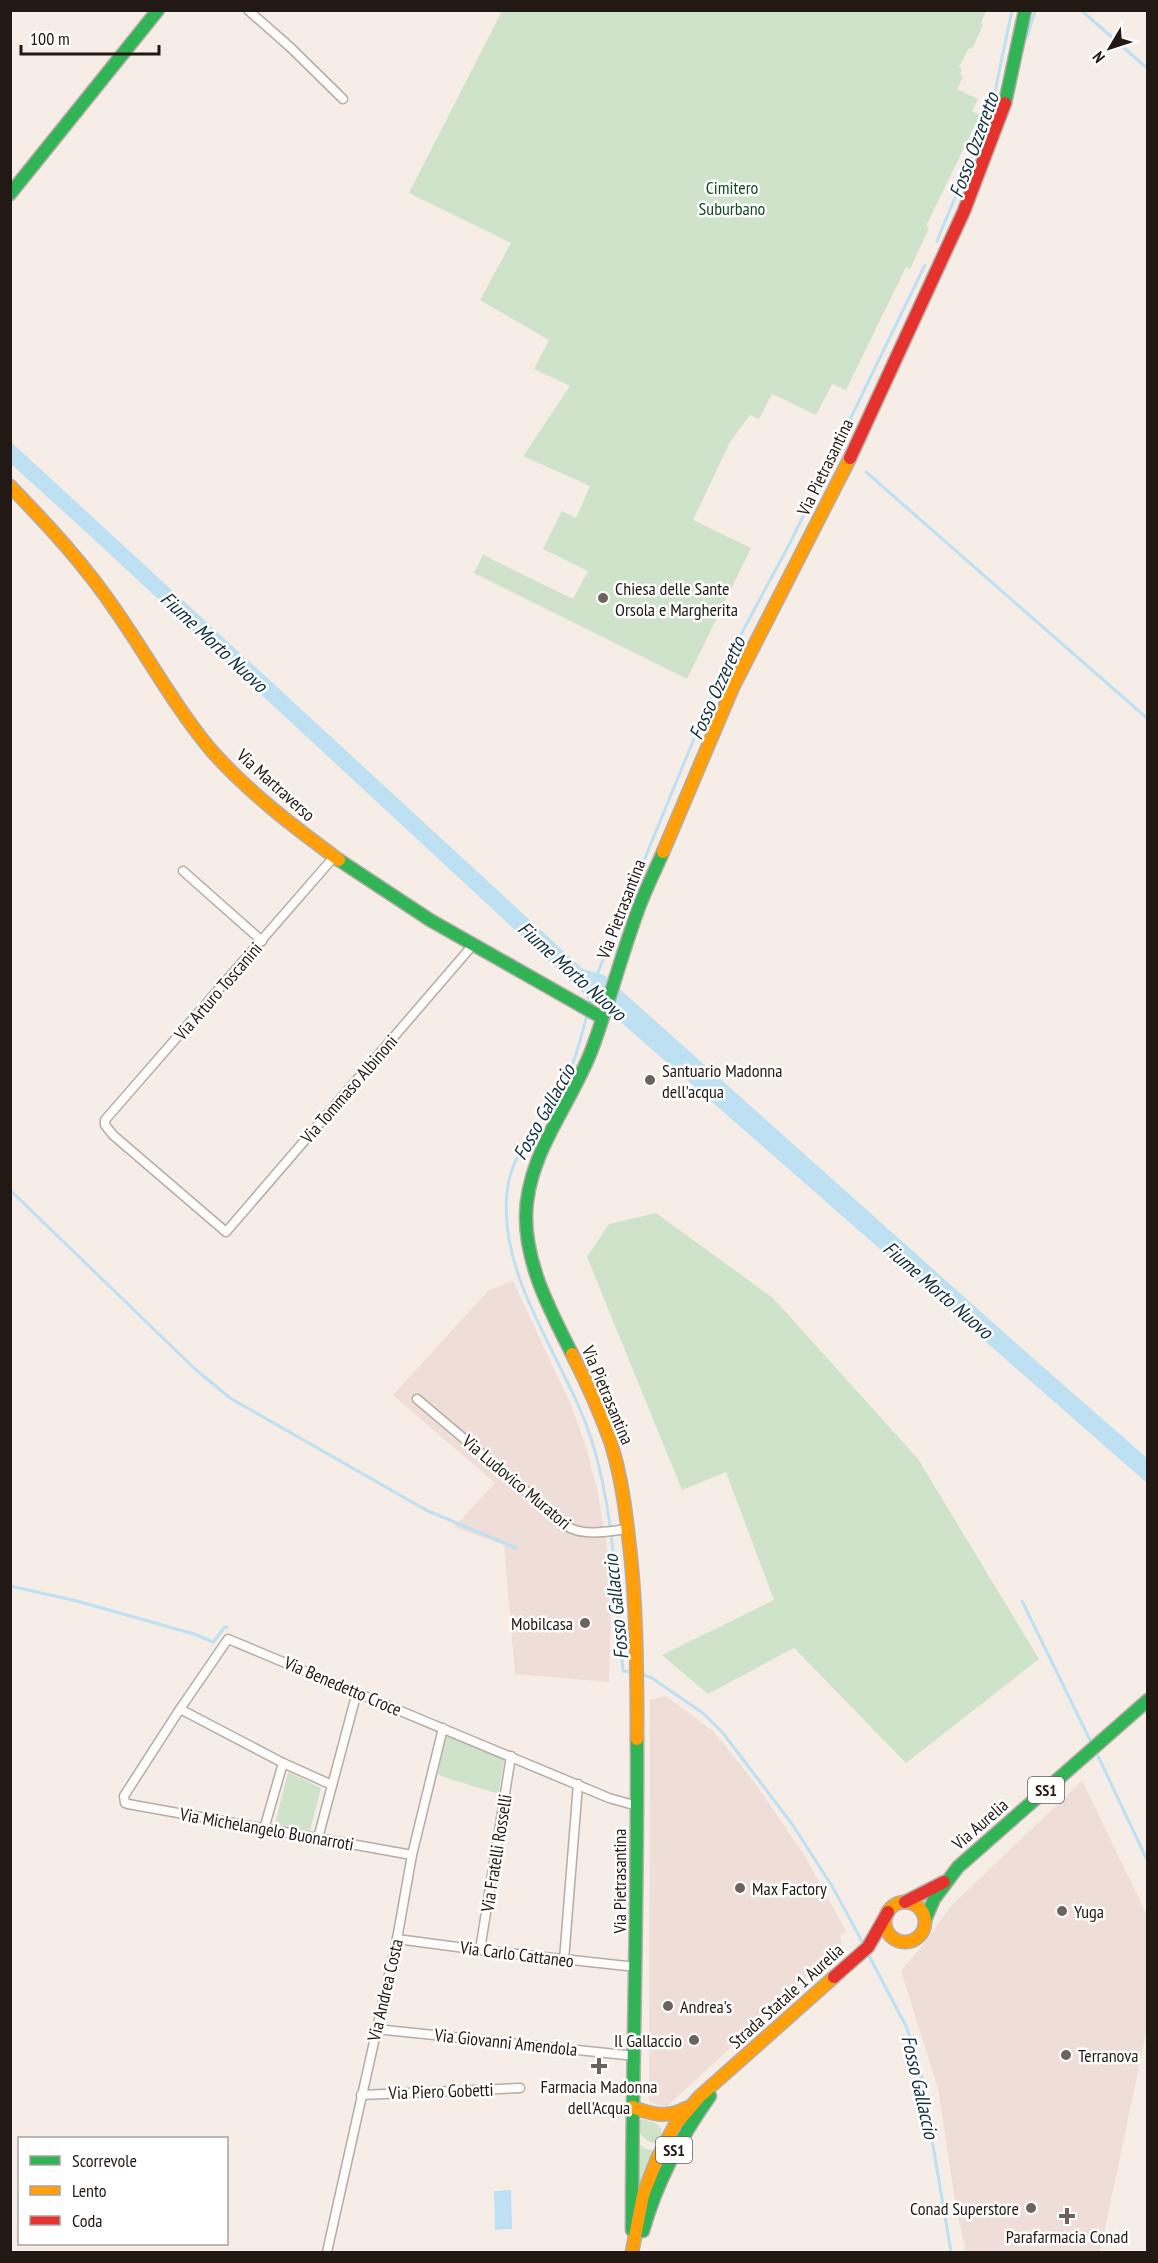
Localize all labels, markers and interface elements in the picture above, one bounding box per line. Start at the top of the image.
scale bar [21,18,159,56]
north arrow [1080,18,1140,78]
text: 100 m [30,27,70,50]
text: N [1088,48,1109,67]
water label: Fosso Ozzeretto [943,88,1005,201]
park label: Cimitero Suburbano [699,176,766,220]
street label: Via Pietrasantina [791,415,858,520]
place label: Chiesa delle Sante Orsola e Margherita [615,577,738,621]
water label: Fiume Morto Nuovo [155,586,274,699]
marker: Chiesa delle Sante Orsola e Margherita [596,591,610,605]
water label: Fosso Ozzeretto [683,631,752,743]
street label: Via Martraverso [231,743,320,826]
street label: Via Pietrasantina [591,856,651,963]
water label: Fiume Morto Nuovo [513,916,632,1027]
street label: Via Arturo Toscanini [168,937,267,1046]
street label: Via Tommaso Albinoni [295,1030,402,1149]
water label: Fosso Gallaccio [507,1058,582,1164]
place label: Santuario Madonna dell'acqua [662,1059,782,1103]
marker: Santuario Madonna dell'acqua [643,1073,657,1087]
water label: Fiume Morto Nuovo [878,1235,999,1346]
street label: Via Pietrasantina [577,1341,639,1448]
street label: Via Ludovico Muratori [457,1429,576,1534]
water label: Fosso Gallaccio [597,1552,634,1661]
place label: Mobilcasa [511,1612,573,1635]
marker: Mobilcasa [578,1616,592,1630]
street label: Via Benedetto Croce [280,1651,405,1721]
road number: SS1 [1028,1777,1064,1803]
street label: Via Fratelli Rosselli [475,1793,517,1914]
street label: Via Aurelia [947,1793,1013,1855]
street label: Via Michelangelo Buonarroti [177,1802,356,1856]
street label: Via Pietrasantina [608,1829,631,1934]
place label: Max Factory [752,1877,827,1900]
marker: Max Factory [733,1881,747,1895]
place label: Yuga [1074,1900,1104,1923]
marker: Yuga [1055,1904,1069,1918]
street label: Via Carlo Cattaneo [458,1935,575,1972]
street label: Via Andrea Costa [362,1937,408,2044]
street label: Strada Statale 1 Aurelia [724,1938,848,2054]
place label: Andrea's [680,1995,732,2018]
marker: Andrea's [661,1999,675,2013]
street label: Via Giovanni Amendola [433,2023,578,2061]
place label: Il Gallaccio [614,2029,682,2052]
marker: Il Gallaccio [687,2033,701,2047]
water label: Fosso Gallaccio [895,2033,945,2143]
place label: Terranova [1078,2044,1138,2067]
marker: Terranova [1059,2048,1073,2062]
marker: Farmacia Madonna dell'Acqua [592,2059,606,2073]
place label: Farmacia Madonna dell'Acqua [540,2075,658,2119]
street label: Via Piero Gobetti [387,2078,494,2104]
legend [18,2137,228,2245]
road number: SS1 [656,2137,692,2163]
text: Scorrevole [72,2149,137,2172]
text: Lento [72,2179,107,2202]
place label: Conad Superstore [910,2197,1019,2220]
marker: Conad Superstore [1024,2201,1038,2215]
text: Coda [72,2209,103,2232]
marker: Parafarmacia Conad [1060,2209,1074,2223]
place label: Parafarmacia Conad [1006,2225,1128,2248]

